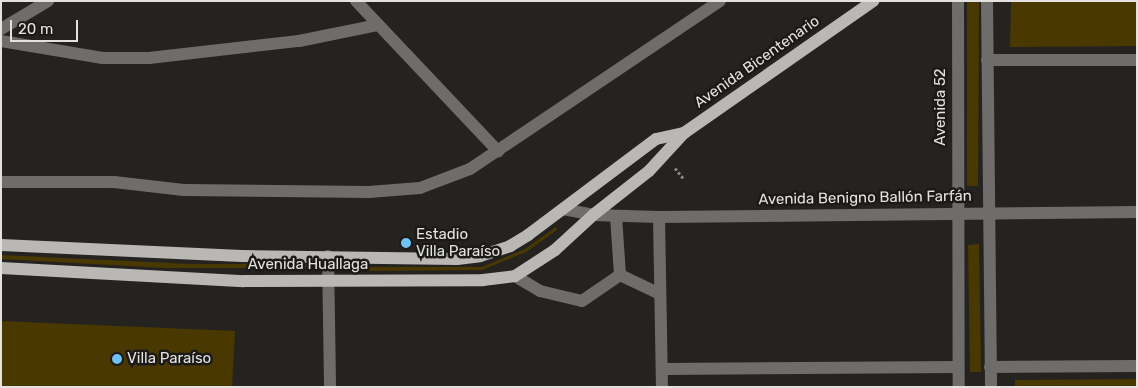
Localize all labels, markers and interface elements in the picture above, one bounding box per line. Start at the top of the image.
scale bar [12,10,80,42]
street label: Avenida Bicentenario [691,12,823,112]
text: 20 m [18,20,53,38]
street label: Avenida 52 [932,68,950,146]
street label: Avenida Benigno Ballón Farfán [758,187,972,209]
place label: Estadio Villa Paraíso [416,225,500,260]
marker: Estadio Villa Paraíso [400,237,412,249]
street label: Avenida Huallaga [248,256,368,274]
place label: Villa Paraíso [127,350,211,368]
marker: Villa Paraíso [111,353,123,365]

